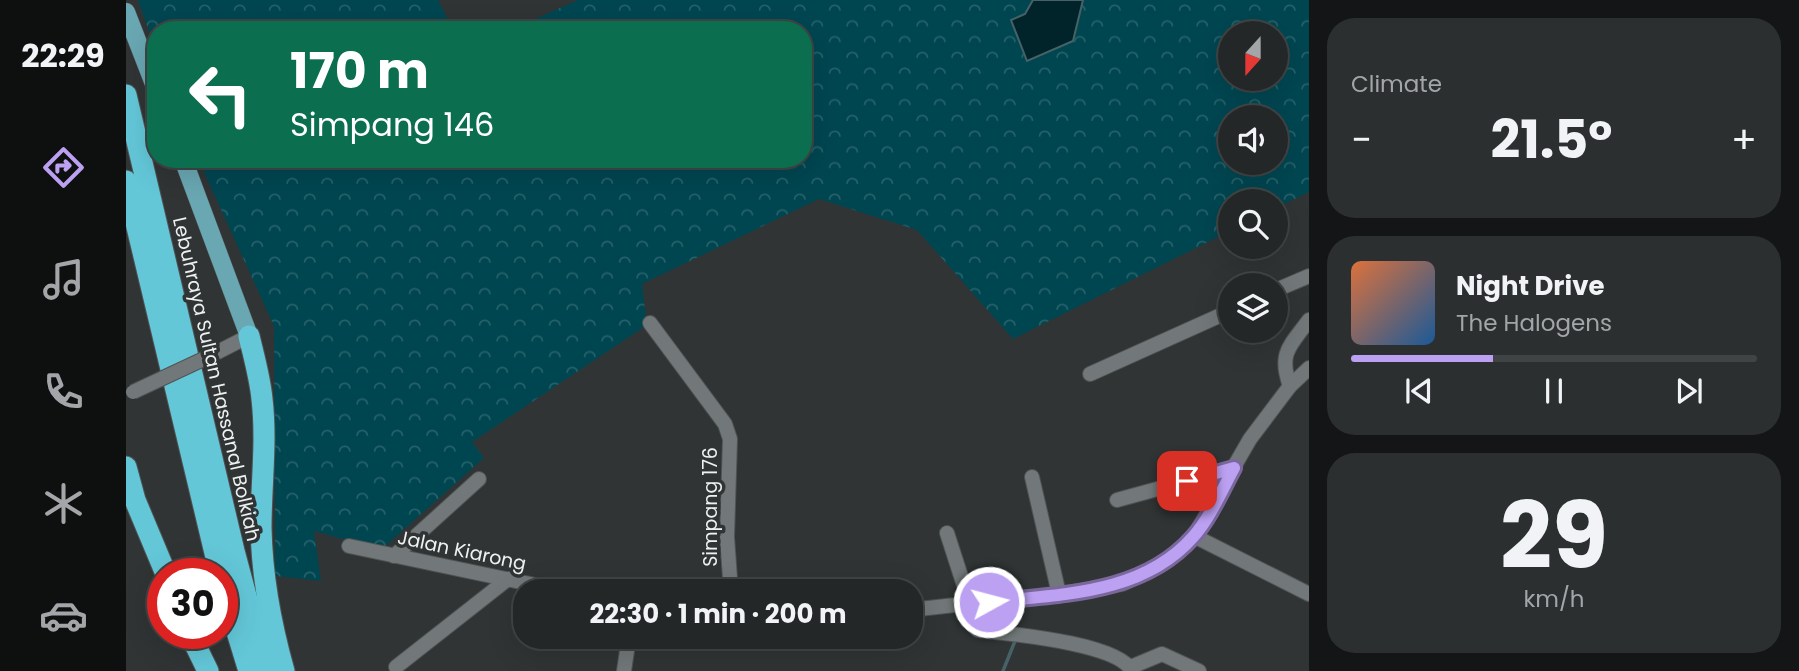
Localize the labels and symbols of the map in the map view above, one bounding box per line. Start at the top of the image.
north arrow [1218,21,1288,91]
street label: Lebuhraya Sultan Hassanal Bolkiah [166,214,267,544]
street label: Simpang 176 [697,447,724,567]
pin [1157,451,1217,511]
street label: Jalan Kiarong [395,524,529,577]
speed limit sign: 30 [147,558,238,649]
position arrow [952,565,1026,639]

